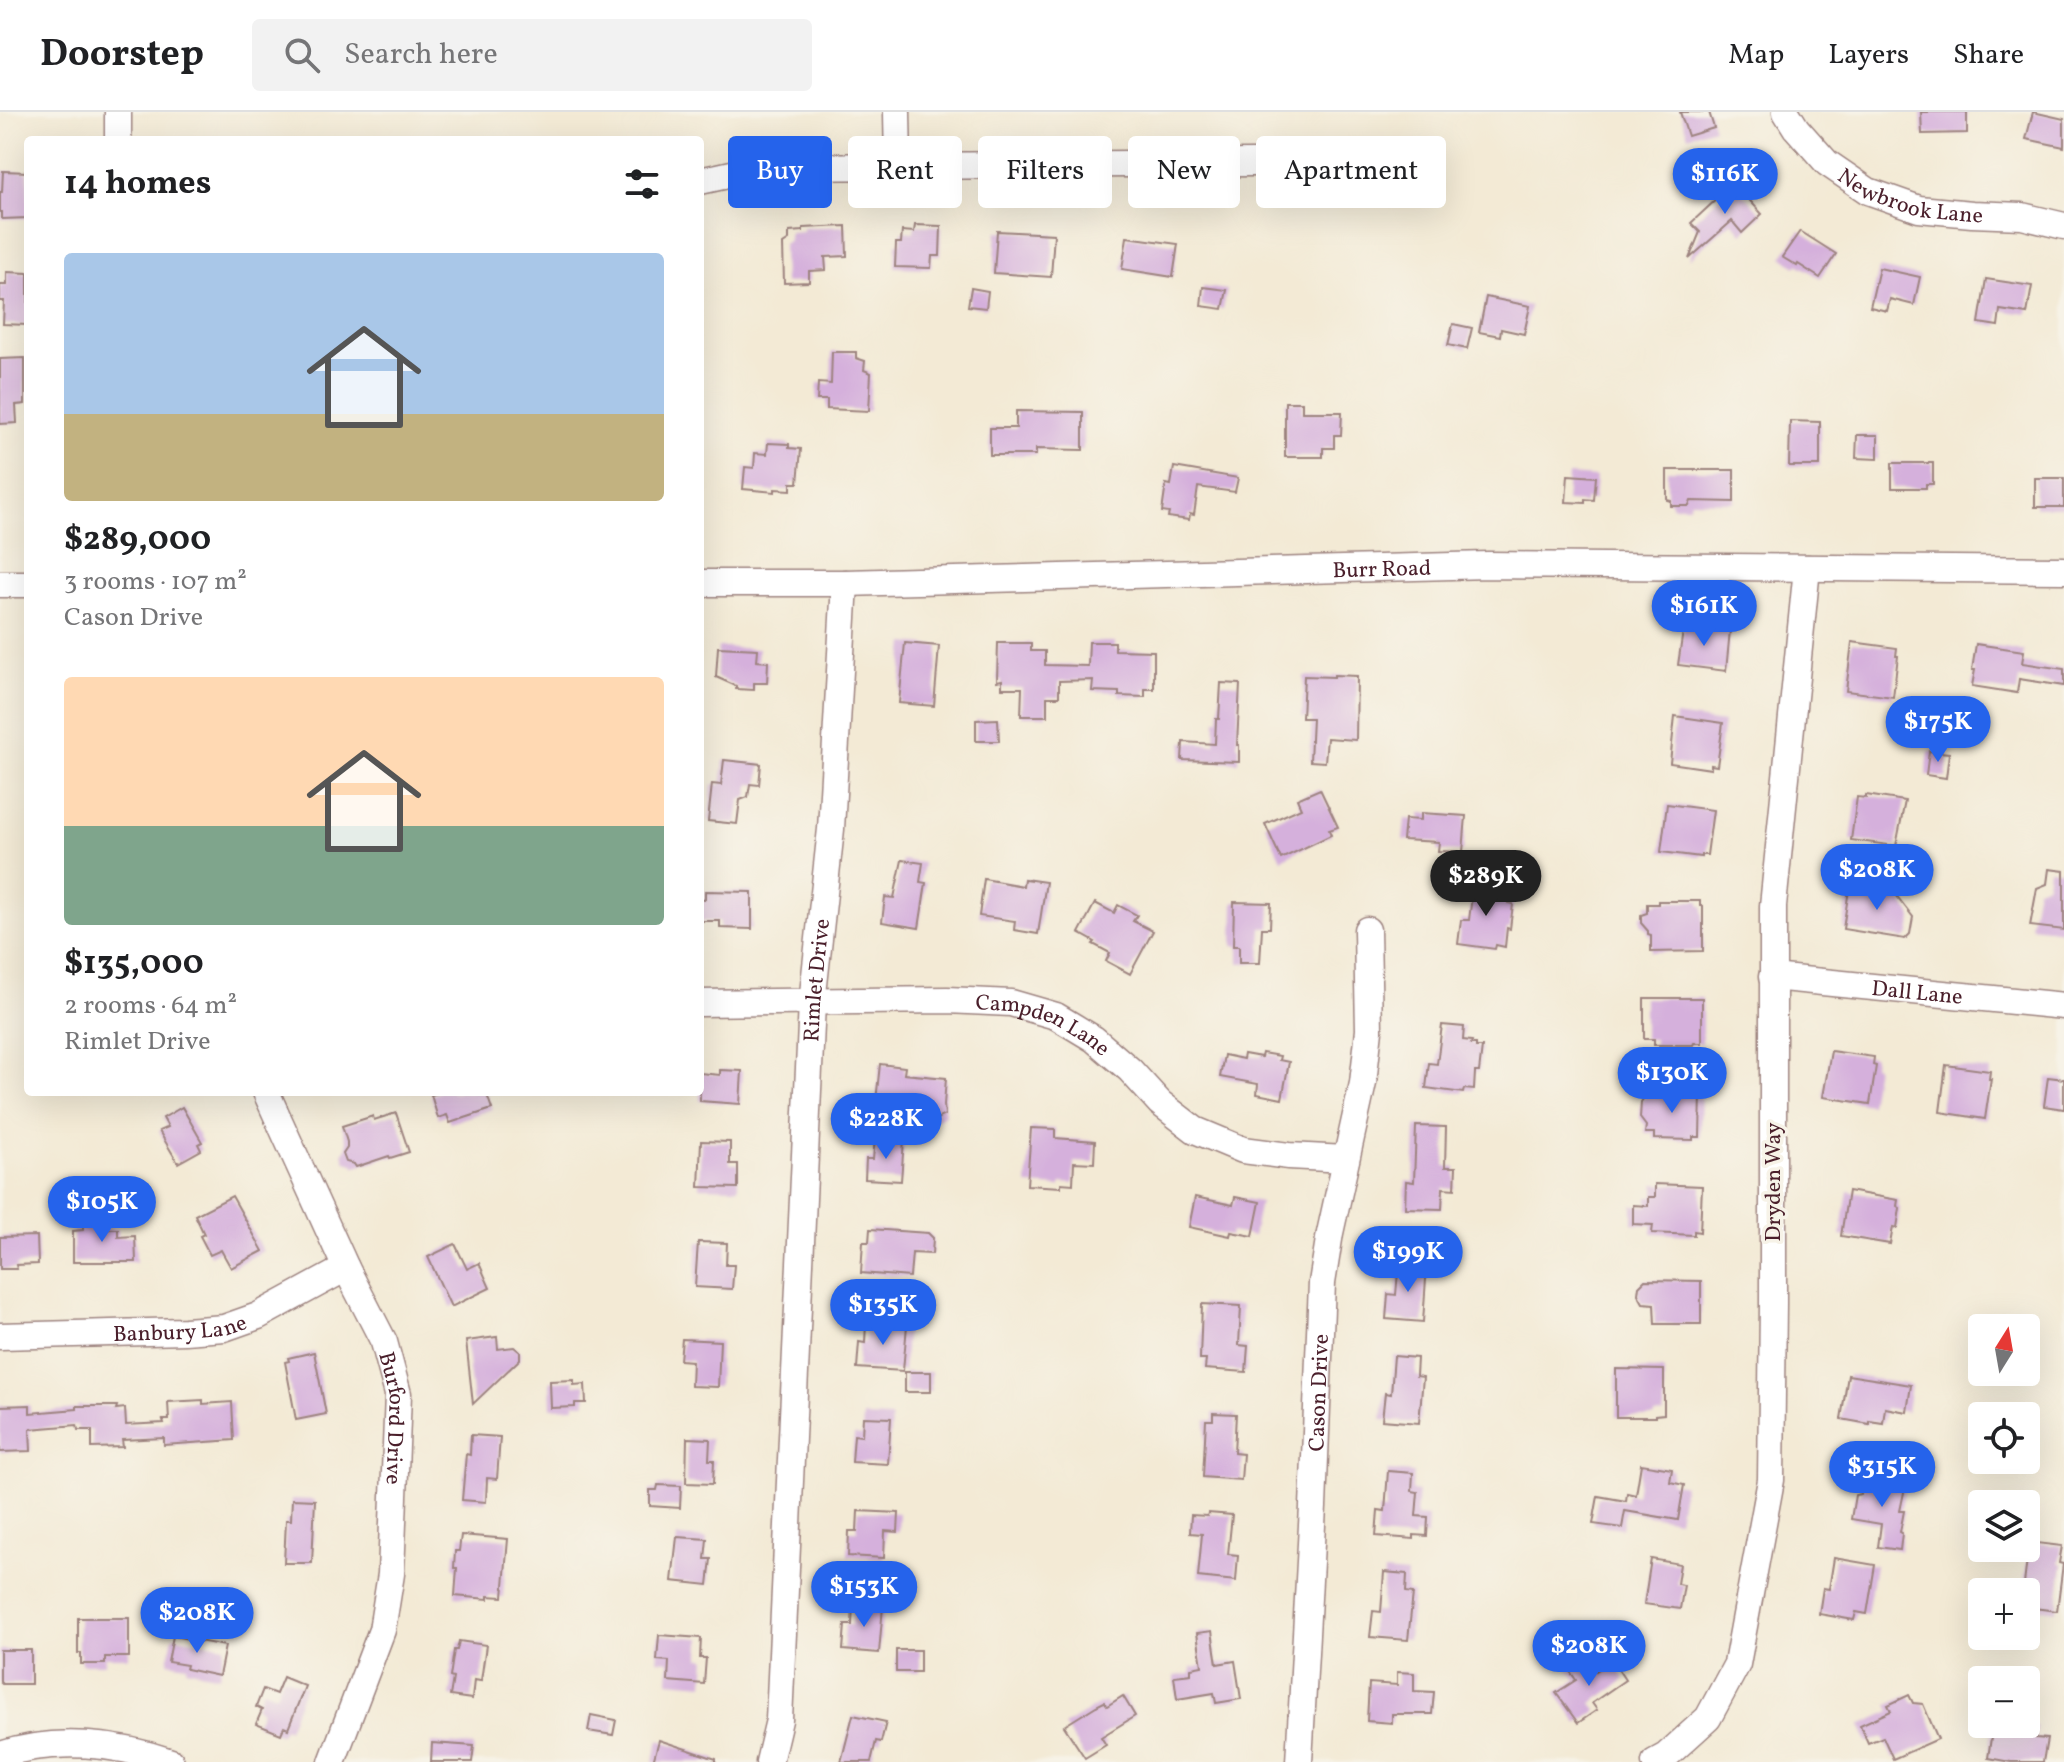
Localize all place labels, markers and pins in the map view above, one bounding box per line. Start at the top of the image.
pin: $116K [1669,148,1781,216]
pin: $161K [1648,580,1760,648]
pin: $175K [1882,696,1994,764]
pin: $208K [1821,844,1933,912]
pin: $289K [1430,850,1542,918]
pin: $130K [1616,1047,1728,1115]
pin: $228K [830,1093,942,1161]
pin: $105K [46,1176,158,1244]
pin: $199K [1352,1226,1464,1294]
pin: $135K [827,1279,939,1347]
pin: $315K [1826,1441,1938,1509]
pin: $153K [808,1561,920,1629]
pin: $208K [141,1587,253,1655]
pin: $208K [1533,1620,1645,1688]

